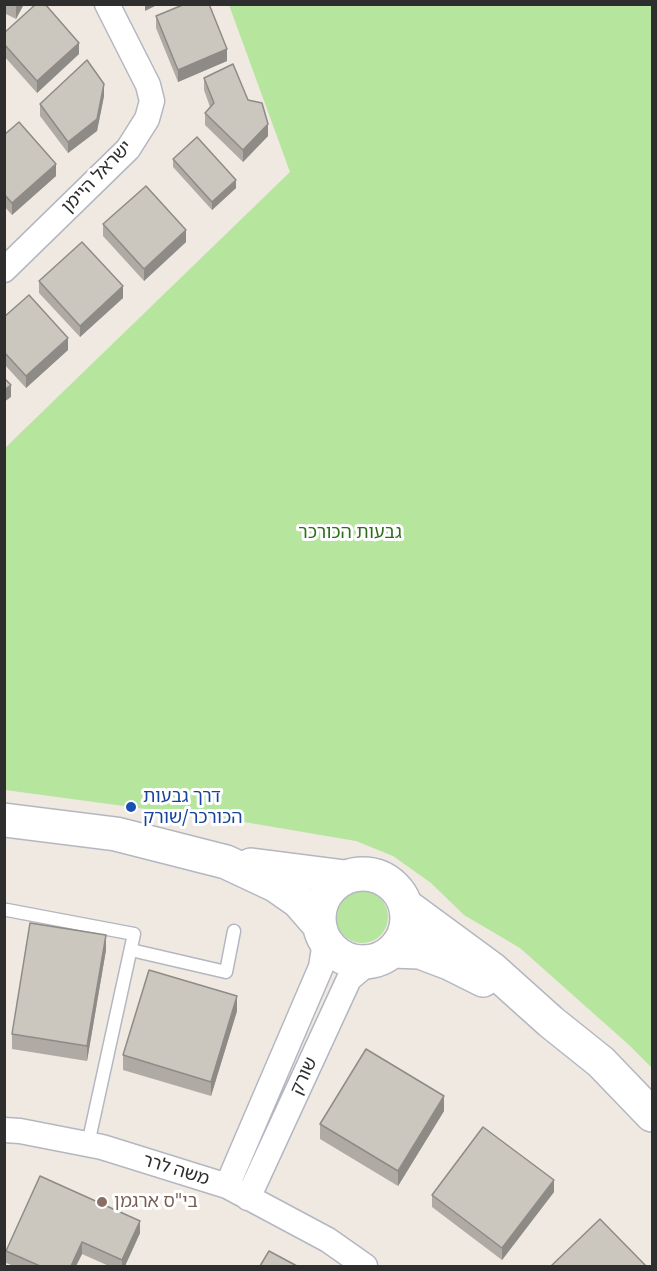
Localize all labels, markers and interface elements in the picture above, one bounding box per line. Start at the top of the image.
street label: ישראל היימן [57,136,137,218]
park label: גבעות הכורכר [298,522,402,544]
place label: דרך גבעות הכורכר/שורק [143,786,242,828]
marker: דרך גבעות הכורכר/שורק [124,800,138,814]
street label: שורק [286,1054,322,1098]
street label: משה לרר [140,1150,212,1190]
place label: בי"ס ארגמן [114,1191,198,1213]
marker: בי"ס ארגמן [95,1195,109,1209]

